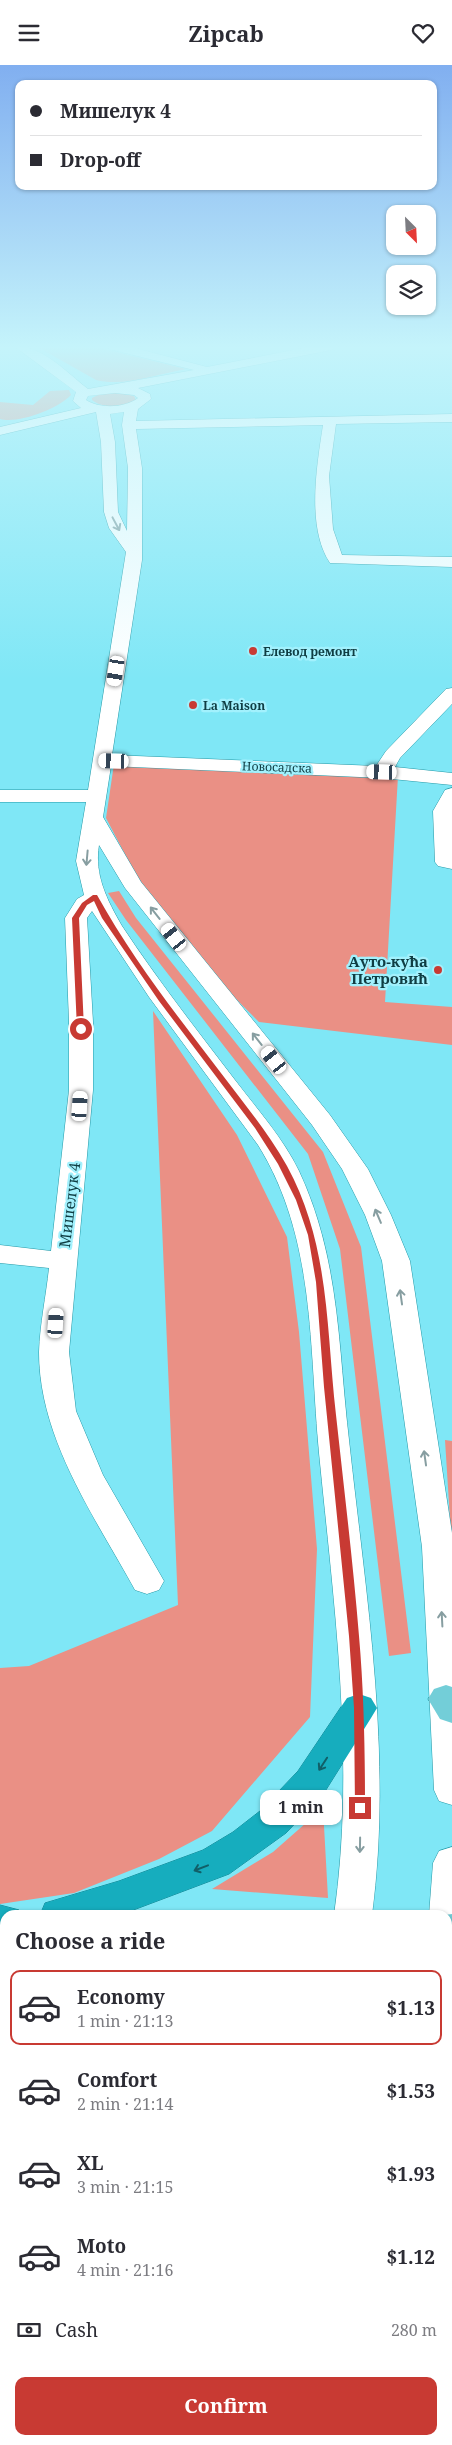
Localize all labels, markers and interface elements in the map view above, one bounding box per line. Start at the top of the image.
text: Zipcab [188,18,264,48]
icon: menu [15,19,43,47]
icon: heart [409,19,437,47]
text: Мишелук 4 [60,98,171,124]
text: Drop-off [60,147,140,173]
north arrow [386,205,436,255]
map controls [386,205,436,315]
button: layers [386,265,436,315]
one-way arrow [112,516,121,531]
place label: Елевод ремонт [263,643,357,660]
marker: Елевод ремонт [247,645,259,657]
car [106,655,125,687]
place label: La Maison [203,697,265,714]
marker: La Maison [187,699,199,711]
car [98,753,129,769]
street label: Новосадска [242,757,312,777]
car [366,764,397,780]
one-way arrow [82,850,92,866]
one-way arrow [149,907,160,920]
car [158,921,189,953]
place label: Ауто-кућа Петровић [348,951,428,988]
marker: Ауто-кућа Петровић [432,964,444,976]
route start [70,1018,92,1040]
one-way arrow [251,1033,262,1046]
car [258,1044,289,1076]
car [71,1091,88,1121]
street label: Мишелук 4 [54,1161,84,1249]
one-way arrow [373,1209,383,1224]
one-way arrow [396,1289,406,1305]
car [47,1308,64,1338]
one-way arrow [420,1450,430,1466]
one-way arrow [437,1612,447,1628]
one-way arrow [317,1757,328,1771]
callout: 1 min [260,1791,342,1825]
text: 1 min [278,1796,324,1818]
route end [349,1797,371,1819]
one-way arrow [355,1836,365,1852]
one-way arrow [194,1864,209,1873]
text: Choose a ride [15,1925,165,1955]
text: Economy [77,1984,165,2010]
icon: car [17,1985,62,2030]
text: $1.13 [386,1995,435,2021]
text: 1 min · 21:13 [77,2010,173,2032]
text: Comfort [77,2067,157,2093]
icon: car [17,2068,62,2113]
text: $1.53 [386,2078,435,2104]
text: 2 min · 21:14 [77,2093,173,2115]
text: XL [77,2150,103,2176]
icon: car [17,2151,62,2196]
text: $1.93 [386,2161,435,2187]
text: 3 min · 21:15 [77,2176,173,2198]
text: Moto [77,2233,126,2259]
icon: car [17,2234,62,2279]
text: $1.12 [386,2244,435,2270]
text: 4 min · 21:16 [77,2259,173,2281]
icon: cash [15,2316,43,2344]
text: Cash [55,2317,98,2343]
text: 280 m [391,2319,437,2341]
button: Confirm [15,2377,437,2435]

